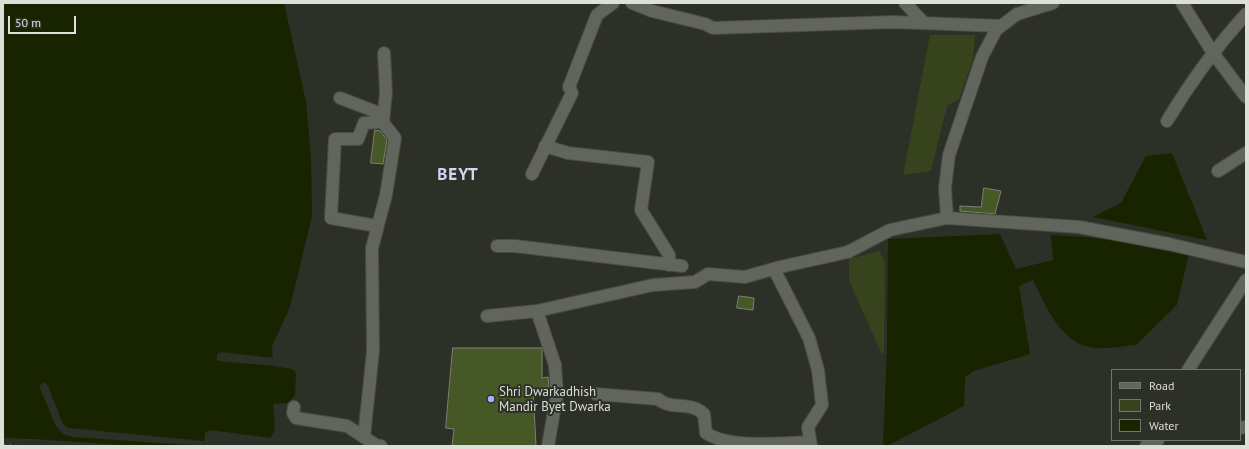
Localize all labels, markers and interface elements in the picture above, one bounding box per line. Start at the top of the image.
scale bar [10,8,78,34]
text: 50 m [15,15,41,30]
district label: BEYT [437,165,479,185]
legend [1111,369,1241,441]
text: Road [1149,378,1174,393]
place label: Shri Dwarkadhish Mandir Byet Dwarka [499,384,611,415]
marker: Shri Dwarkadhish Mandir Byet Dwarka [486,394,496,404]
text: Park [1149,398,1171,413]
text: Water [1149,418,1179,433]

